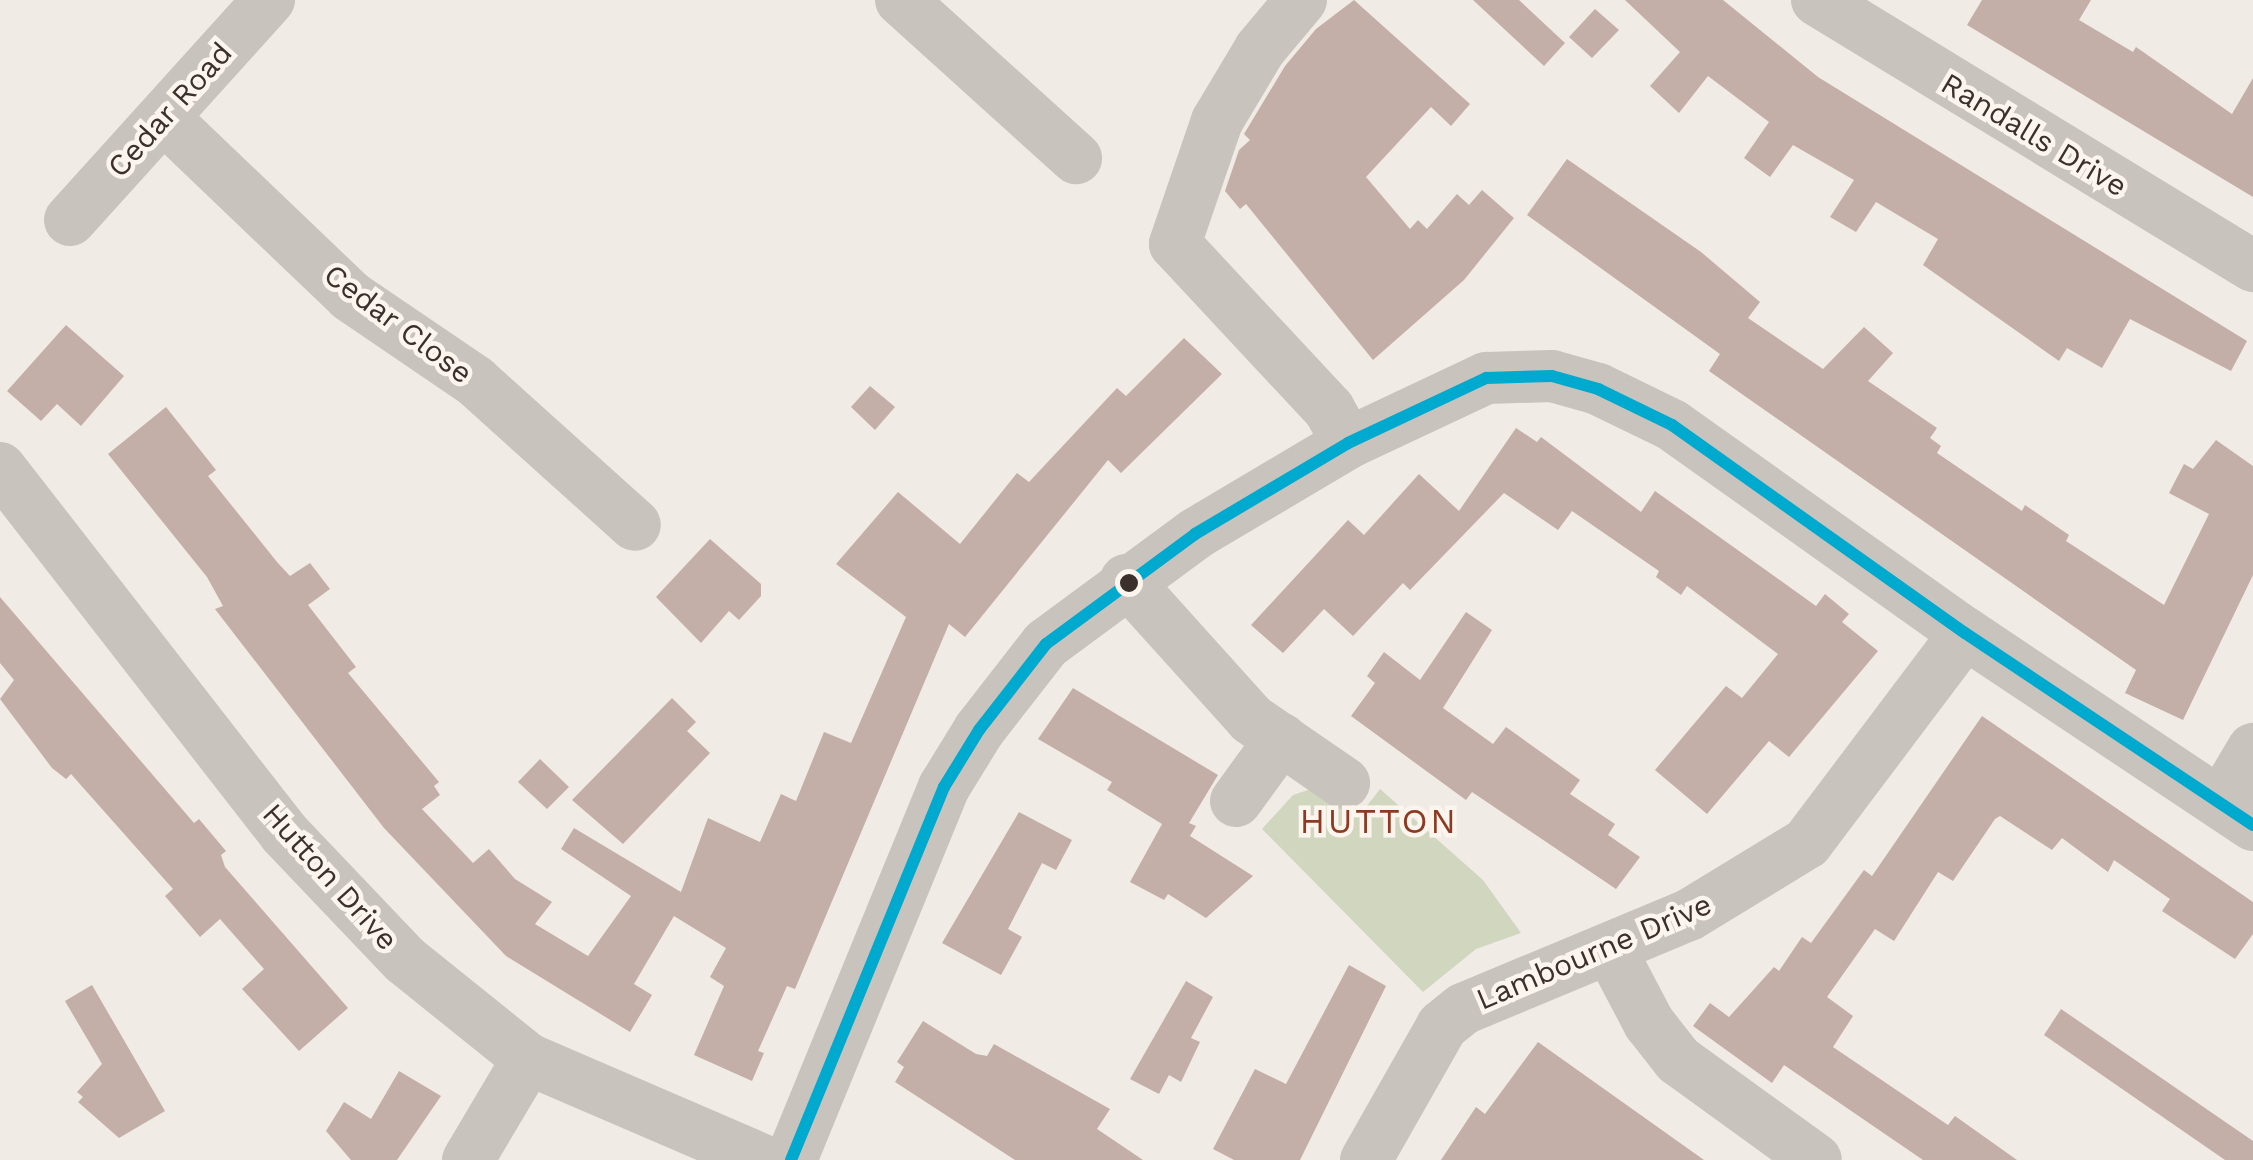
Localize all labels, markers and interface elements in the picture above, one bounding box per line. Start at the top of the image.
street label: Cedar Road [100,35,240,185]
street label: Randalls Drive [1935,65,2133,205]
street label: Cedar Close [316,256,480,392]
unlabelled marker [1119,573,1139,593]
street label: Hutton Drive [255,796,405,958]
district label: HUTTON [1300,800,1458,842]
street label: Lambourne Drive [1471,886,1717,1018]

